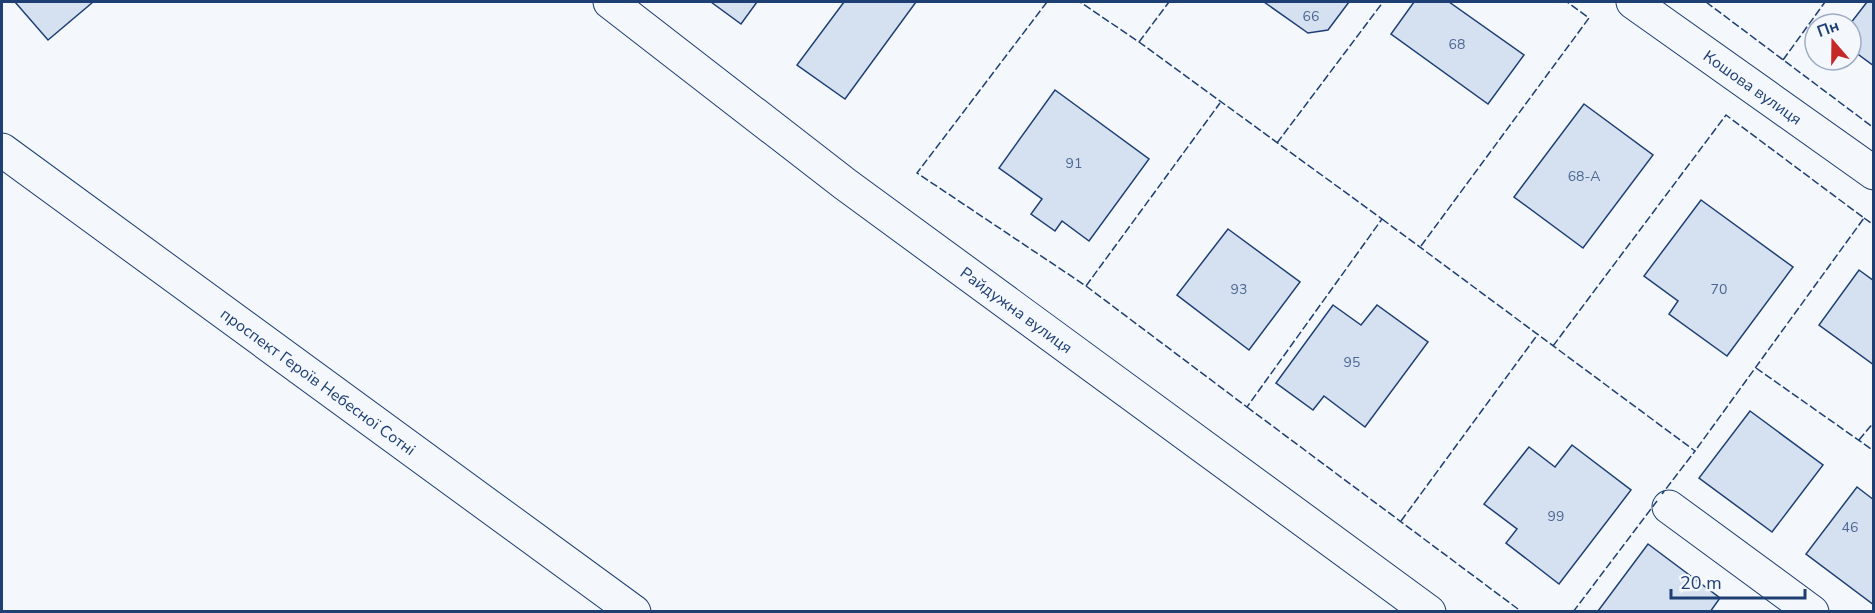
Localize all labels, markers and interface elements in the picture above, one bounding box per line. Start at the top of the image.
house number: 66 [1303,7,1319,26]
north arrow [1803,12,1863,72]
text: Пн [1814,15,1842,43]
house number: 68 [1449,35,1465,54]
street label: Кошова вулиця [1699,45,1806,130]
house number: 91 [1066,154,1082,173]
house number: 68-А [1568,167,1600,186]
street label: Райдужна вулиця [955,262,1077,359]
house number: 93 [1231,280,1247,299]
house number: 70 [1711,280,1727,299]
street label: проспект Героїв Небесної Сотні [216,303,420,461]
house number: 95 [1344,353,1360,372]
house number: 99 [1548,507,1564,526]
house number: 46 [1842,518,1858,537]
scale bar [1671,562,1804,600]
text: 20 m [1680,571,1722,595]

